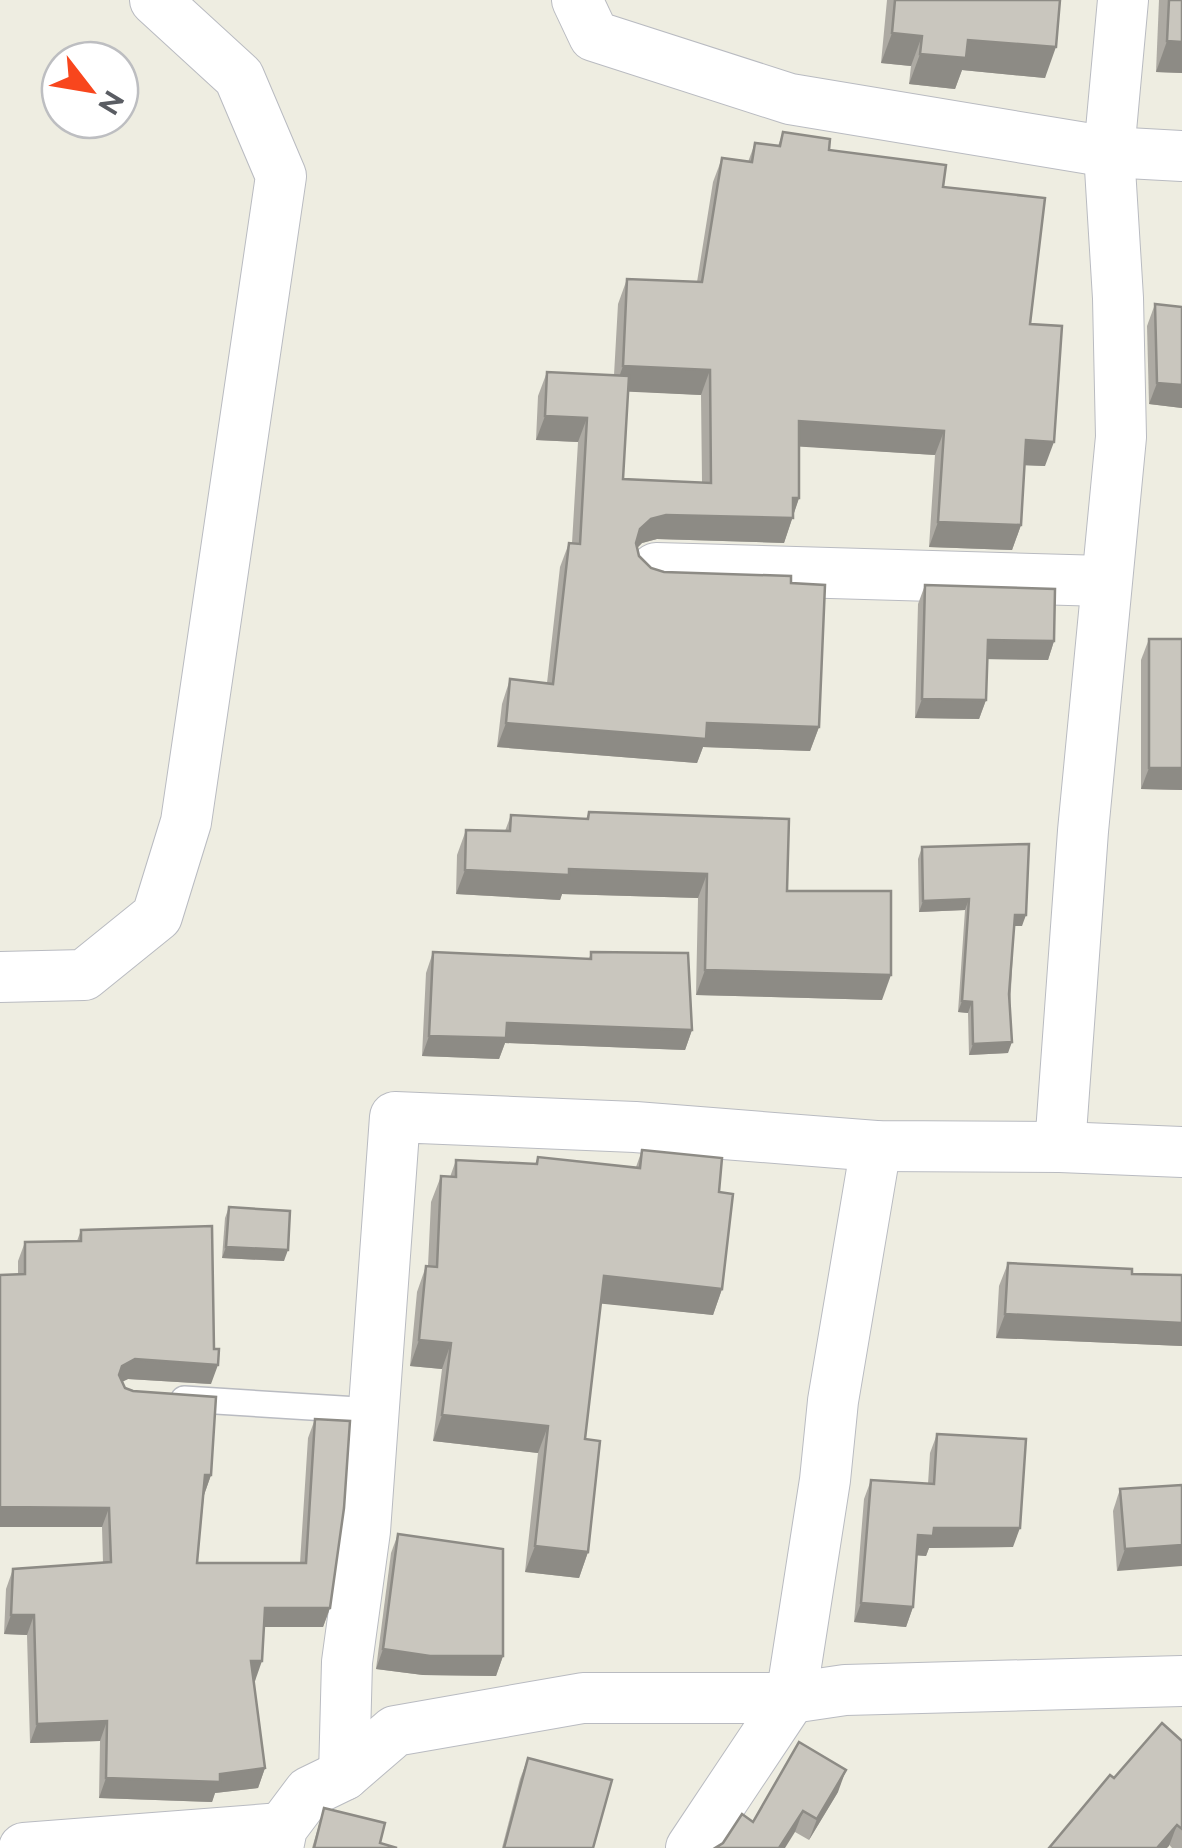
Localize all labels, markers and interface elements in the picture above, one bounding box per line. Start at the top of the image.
north arrow [40,40,140,140]
text: N [91,85,131,120]

